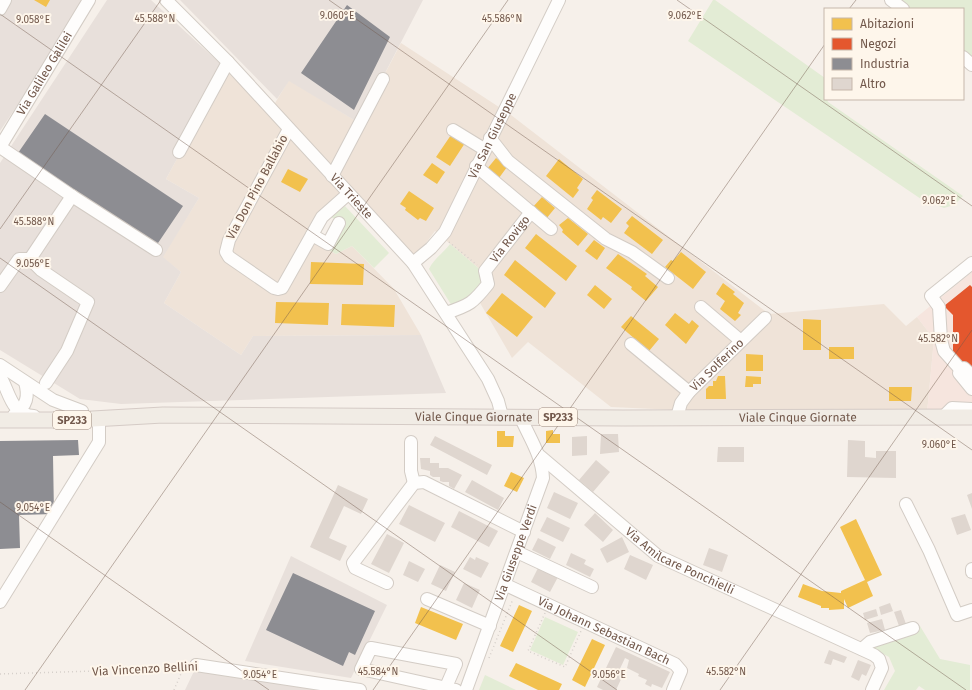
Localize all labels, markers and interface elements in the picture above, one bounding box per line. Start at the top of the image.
legend [824,8,964,100]
text: 9.060°E [320,10,354,22]
text: 9.062°E [668,10,702,22]
text: 45.588°N [135,13,175,25]
text: 45.586°N [482,13,522,25]
text: 9.058°E [16,14,50,26]
text: Abitazioni [860,17,914,31]
street label: Via Galileo Galilei [14,29,75,118]
text: Negozi [860,37,896,51]
text: Industria [860,57,909,71]
text: Altro [860,77,886,91]
street label: Via San Giuseppe [465,90,519,181]
street label: Via Don Pino Ballabio [223,132,291,242]
street label: Via Trieste [327,171,376,222]
text: 9.062°E [922,195,956,207]
street label: Via Rovigo [487,213,533,266]
text: 45.588°N [14,216,54,228]
text: 9.056°E [16,258,50,270]
text: 45.582°N [918,333,958,345]
street label: Via Solferino [687,336,747,394]
road number: SP233 [539,408,577,426]
street label: Viale Cinque Giornate [415,410,533,424]
street label: Viale Cinque Giornate [739,410,857,425]
road number: SP233 [53,411,91,429]
text: 9.060°E [922,439,956,451]
text: 9.054°E [16,502,50,514]
street label: Via Giuseppe Verdi [492,503,540,603]
street label: Via Amilcare Ponchielli [622,524,737,597]
street label: Via Johann Sebastian Bach [535,594,672,668]
street label: Via Vincenzo Bellini [92,659,198,679]
text: 45.584°N [358,666,398,678]
text: 45.582°N [706,666,746,678]
text: 9.054°E [243,669,277,681]
text: 9.056°E [592,669,626,681]

